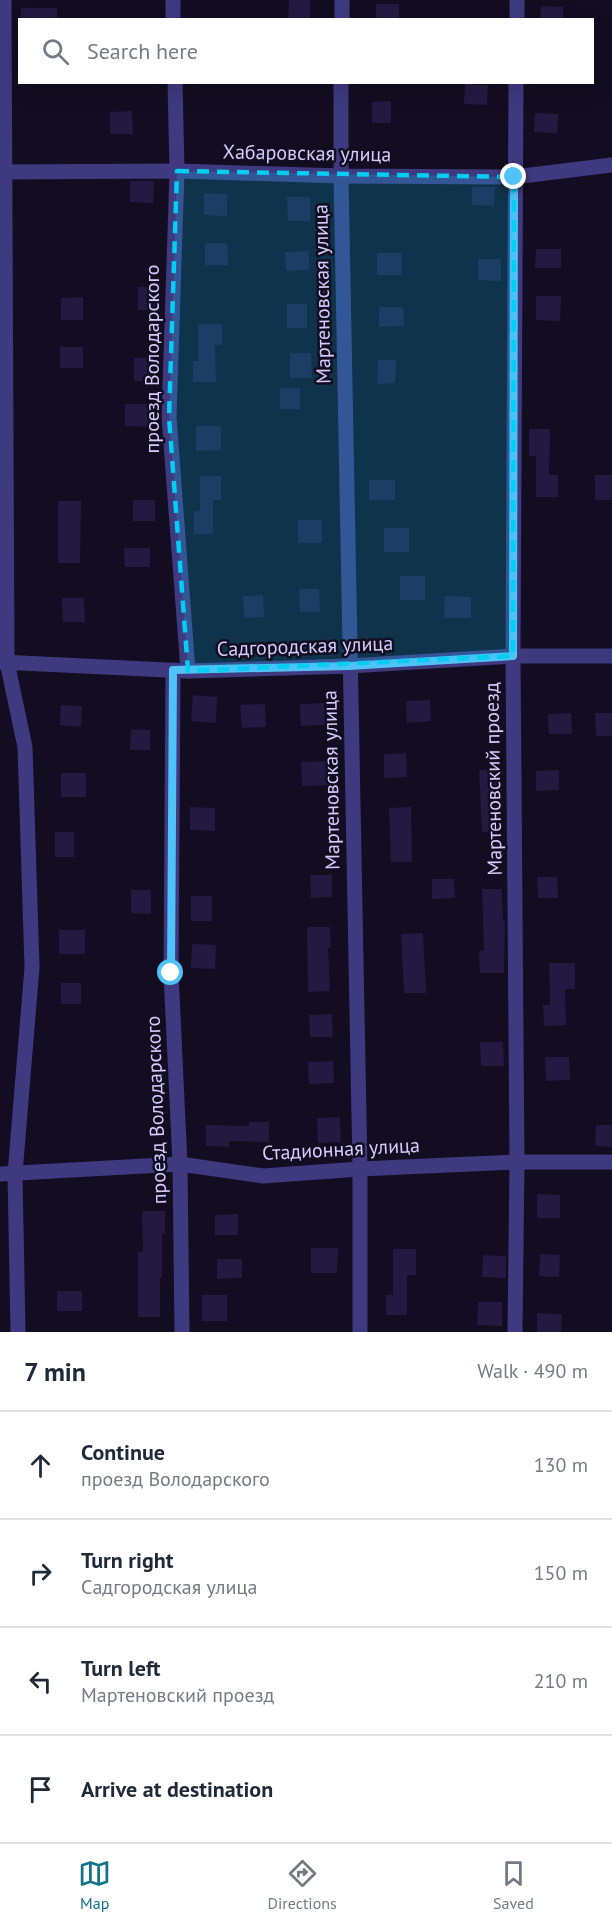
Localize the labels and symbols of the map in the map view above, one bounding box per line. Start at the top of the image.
street label: Хабаровская улица [222,139,392,167]
route end [500,163,526,189]
street label: Мартеновская улица [307,204,337,384]
street label: проезд Володарского [139,265,165,453]
street label: Садгородская улица [216,630,394,662]
street label: Мартеновский проезд [478,682,508,876]
street label: Мартеновская улица [316,690,346,870]
route start [157,959,183,985]
street label: проезд Володарского [140,1015,172,1205]
street label: Стадионная улица [262,1132,420,1166]

